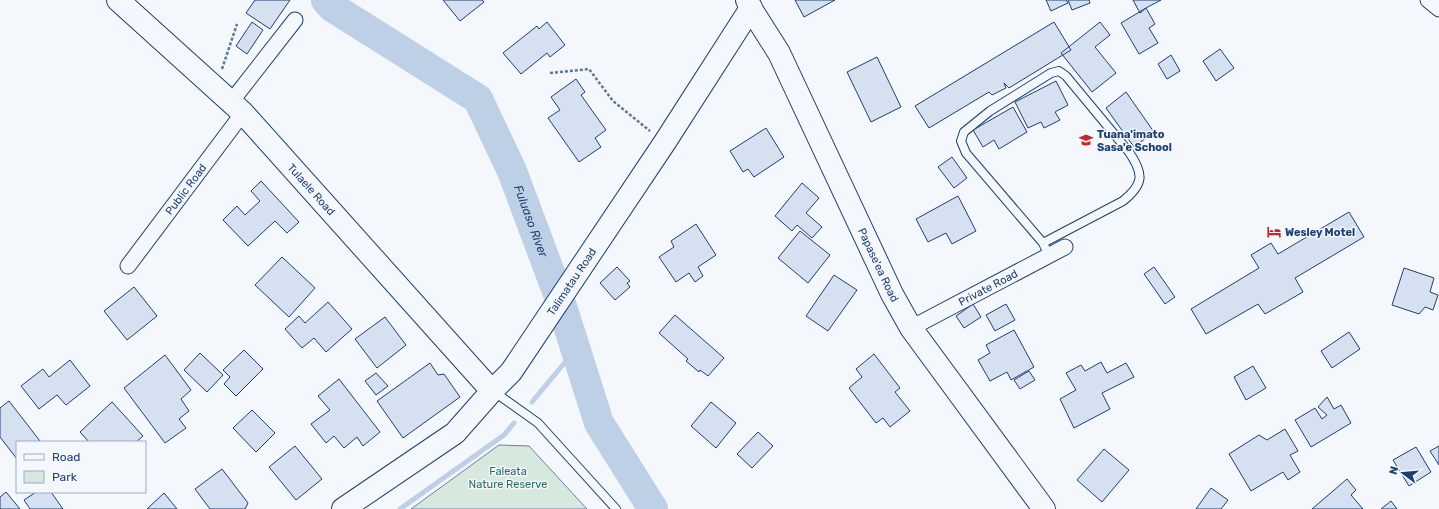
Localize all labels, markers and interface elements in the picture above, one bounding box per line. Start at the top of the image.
place label: Tuana'imato Sasa'e School [1097,128,1172,154]
school or university icon: Tuana'imato Sasa'e School [1078,132,1094,148]
street label: Public Road [162,161,209,217]
street label: Tulaele Road [285,161,338,218]
water label: Fuluaso River [511,183,551,260]
hotel icon: Wesley Motel [1266,224,1282,240]
street label: Papase'ea Road [855,226,902,304]
place label: Wesley Motel [1285,226,1355,239]
street label: Talimatau Road [544,245,599,318]
street label: Private Road [956,267,1020,308]
legend [16,441,146,493]
text: Road [52,450,80,464]
north arrow [1383,453,1423,493]
park label: Faleata Nature Reserve [469,465,547,491]
text: N [1387,465,1401,476]
text: Park [52,470,78,484]

